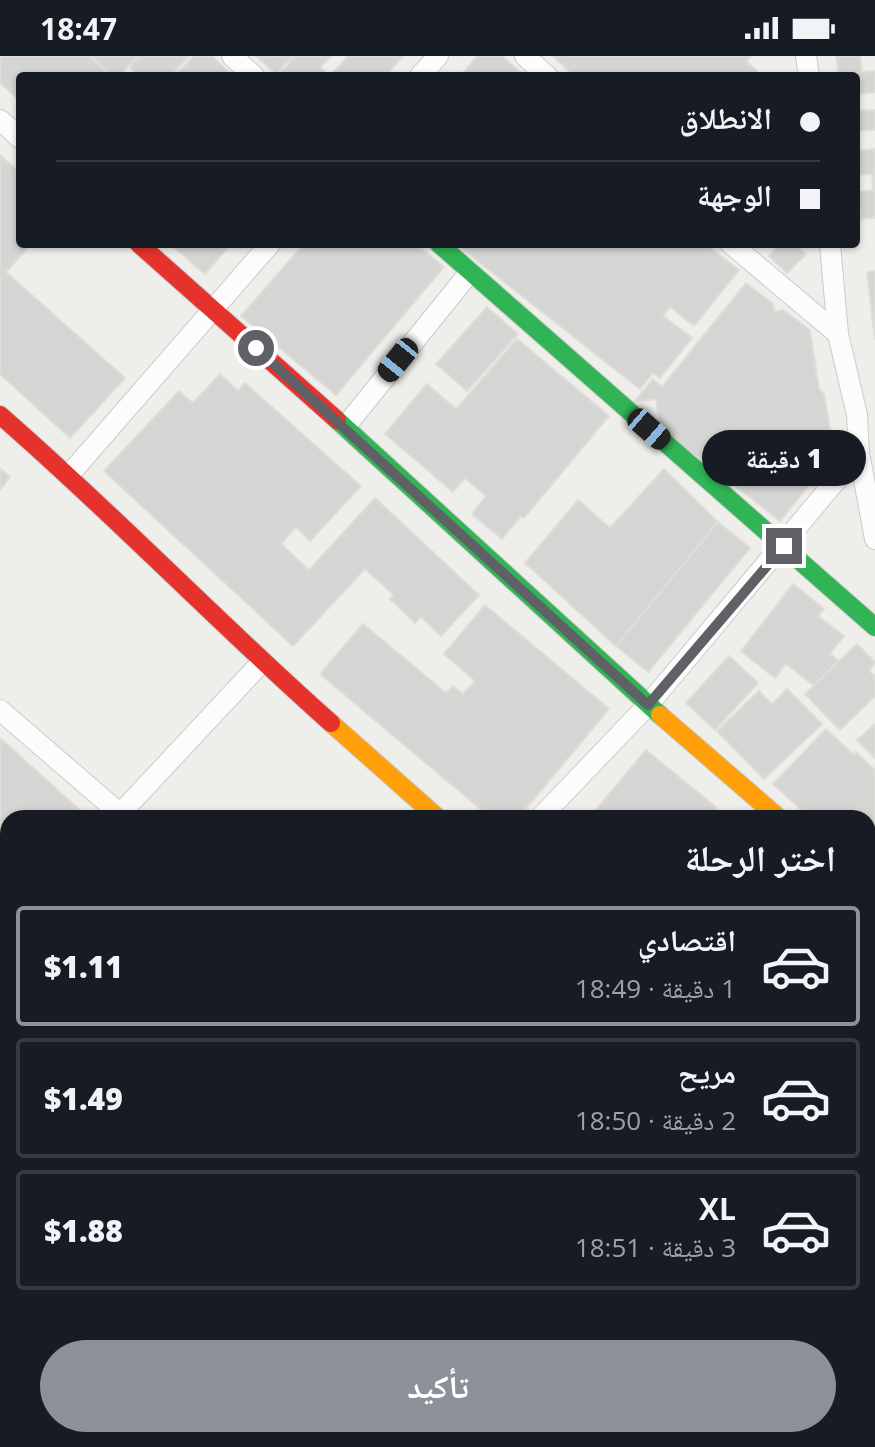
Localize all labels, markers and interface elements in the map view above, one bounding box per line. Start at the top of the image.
text: 18:47 [40,8,117,49]
text: الانطلاق [679,97,772,138]
text: الوجهة [697,174,772,215]
route start [238,330,274,366]
car [374,334,422,386]
car [623,404,675,454]
callout: 1 دقيقة [702,430,866,486]
text: 1 دقيقة [746,440,822,476]
route end [766,528,802,564]
text: اختر الرحلة [685,833,836,882]
text: اقتصادي [638,919,736,960]
icon: car [760,930,832,1002]
text: $1.11 [44,946,123,987]
text: 1 دقيقة · 18:49 [575,970,736,1006]
text: مريح [678,1051,736,1092]
icon: car [760,1062,832,1134]
text: $1.49 [44,1078,123,1119]
text: 2 دقيقة · 18:50 [575,1102,736,1138]
text: XL [699,1188,736,1229]
icon: car [760,1194,832,1266]
text: $1.88 [44,1210,123,1251]
text: 3 دقيقة · 18:51 [575,1229,736,1265]
button: تأكيد [40,1340,836,1432]

